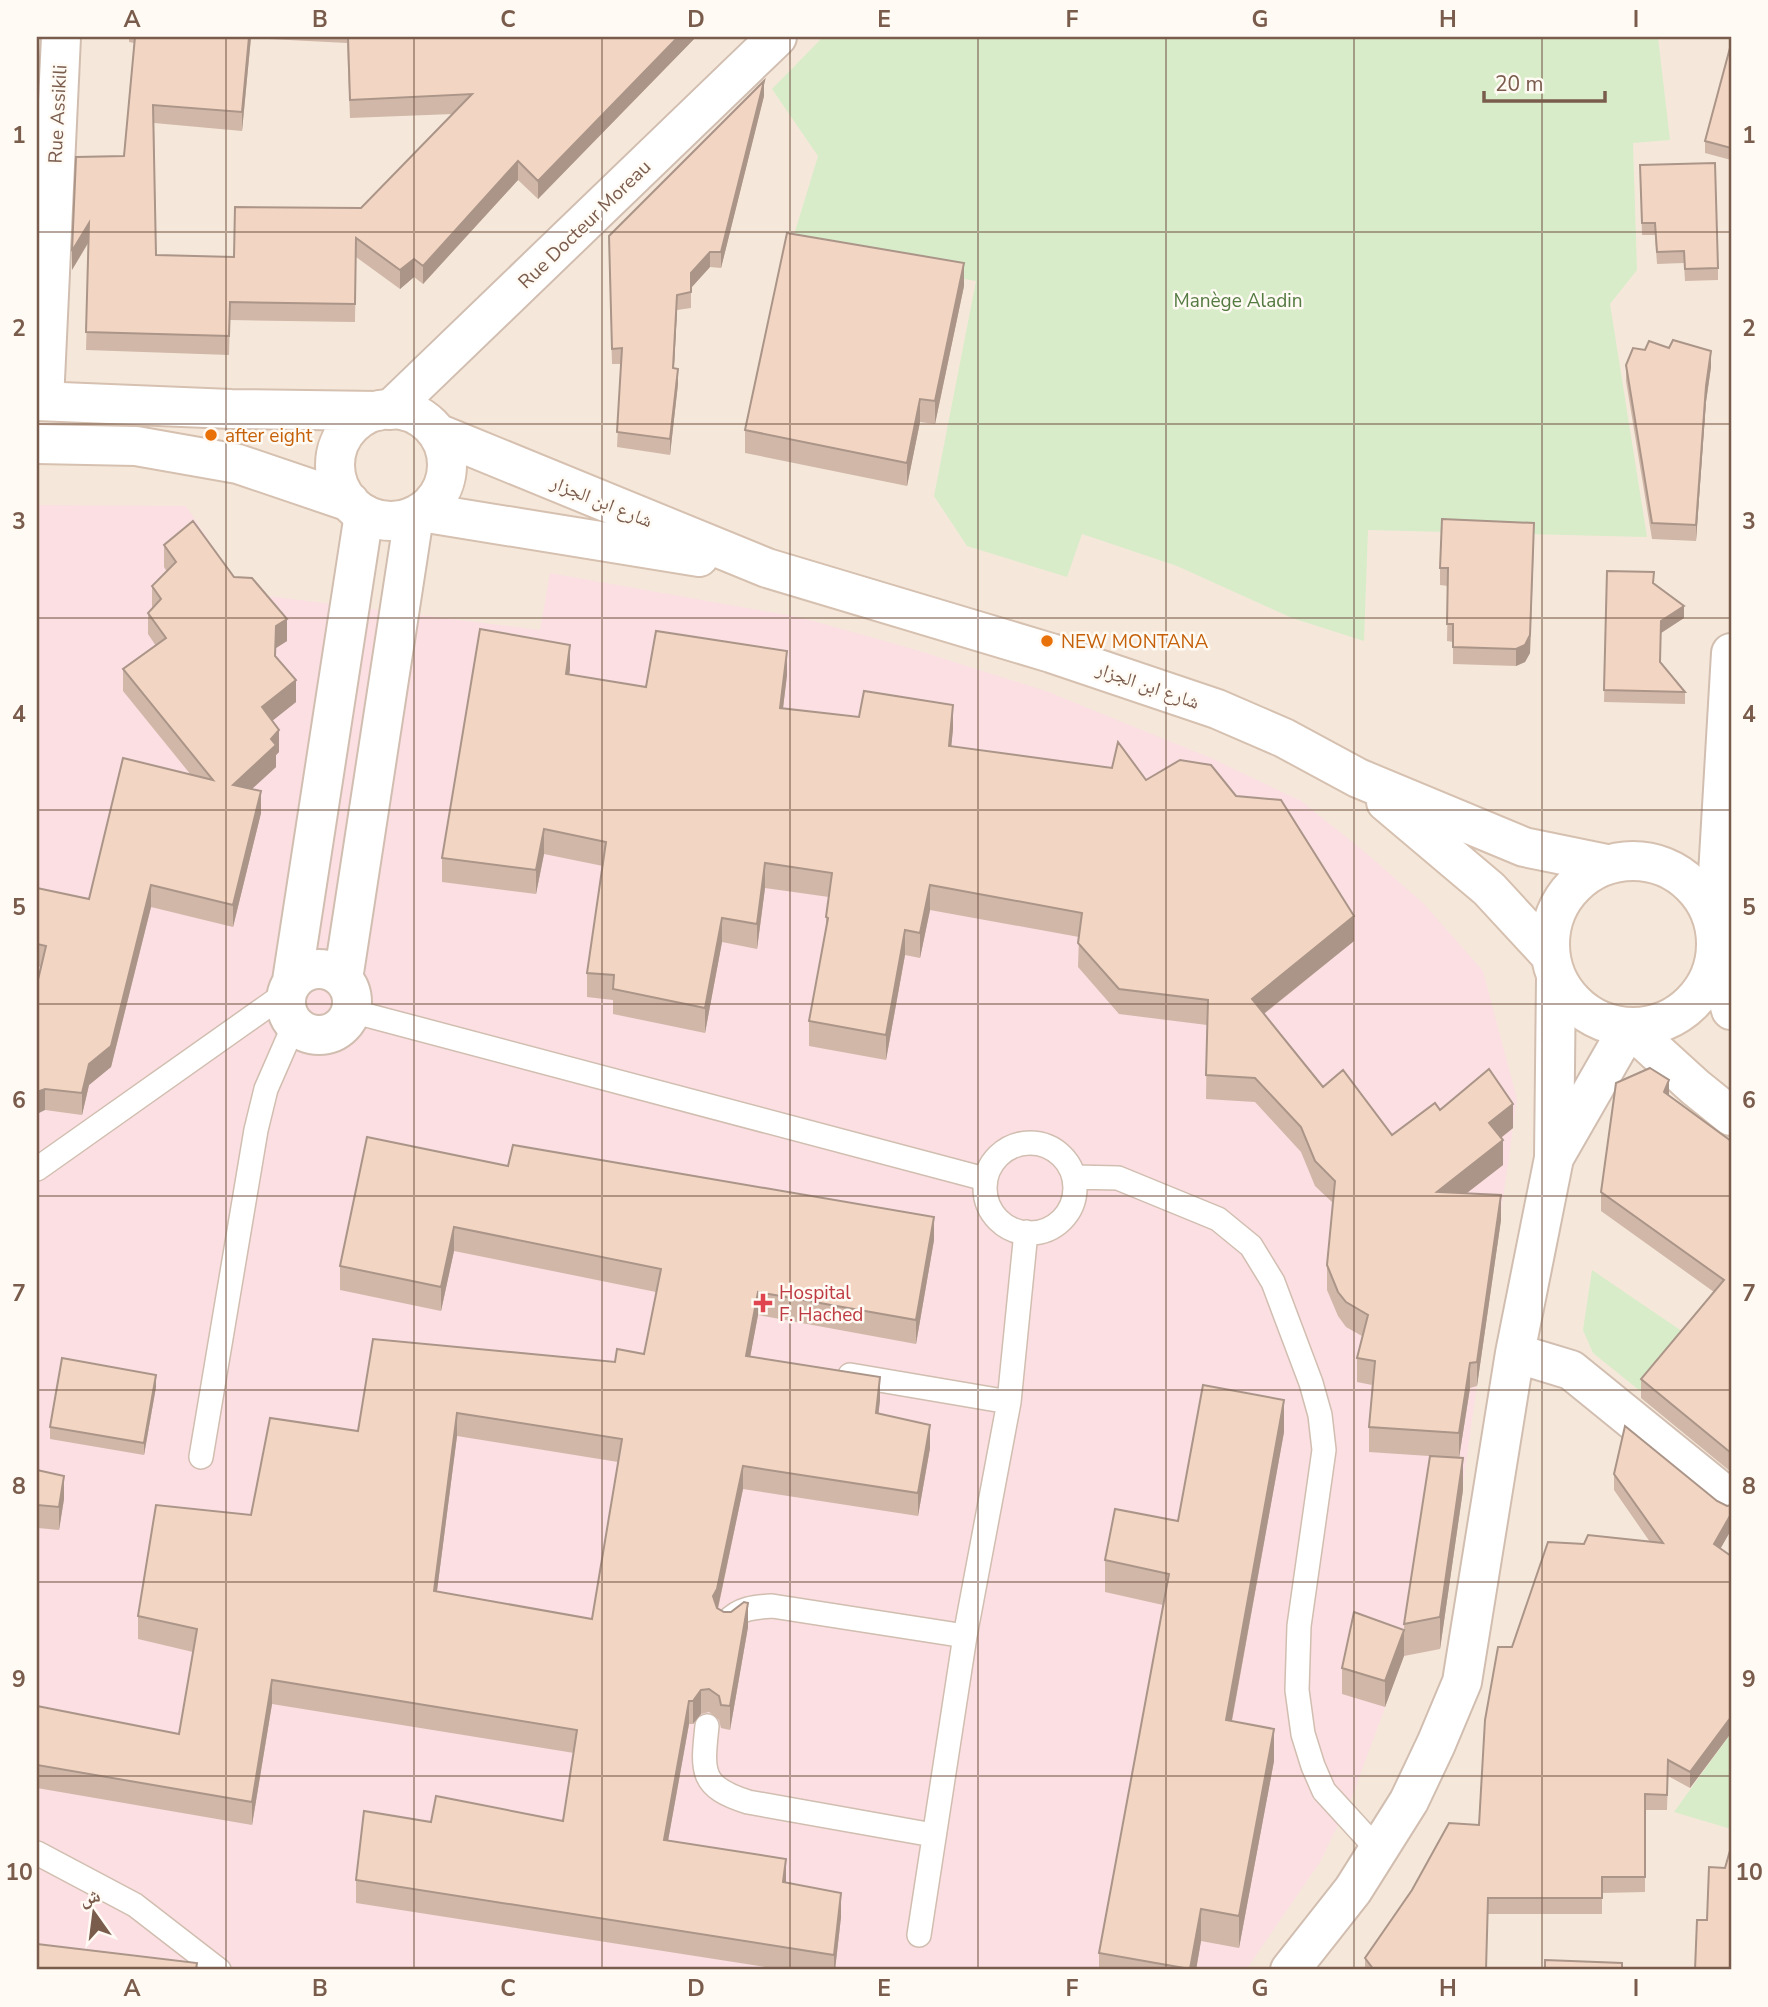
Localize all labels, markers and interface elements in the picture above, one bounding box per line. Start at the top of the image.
text: A [123,4,141,35]
text: B [312,4,328,35]
text: C [500,4,516,35]
text: D [687,4,705,35]
text: E [877,4,891,35]
text: F [1066,4,1079,35]
text: G [1252,4,1268,35]
text: H [1439,4,1457,35]
text: I [1633,4,1639,35]
scale bar [1484,60,1605,104]
street label: Rue Assikili [42,64,74,164]
text: 20 m [1495,70,1544,98]
text: 1 [12,120,26,151]
text: 1 [1742,120,1756,151]
street label: Rue Docteur Moreau [513,155,657,295]
park label: Manège Aladin [1173,288,1303,314]
text: 2 [12,313,26,344]
text: 2 [1742,313,1756,344]
place label: after eight [225,423,313,449]
marker: after eight [203,427,219,443]
street label: شارع ابن الجزار [546,469,656,534]
text: 3 [12,506,26,537]
text: 3 [1742,506,1756,537]
place label: NEW MONTANA [1061,629,1209,655]
marker: NEW MONTANA [1039,633,1055,649]
street label: شارع ابن الجزار [1092,656,1203,716]
text: 4 [12,699,26,730]
text: 4 [1742,699,1756,730]
text: 5 [12,892,26,923]
text: 5 [1742,892,1756,923]
text: 6 [12,1085,26,1116]
text: 6 [1742,1085,1756,1116]
text: 7 [12,1278,26,1309]
text: 7 [1742,1278,1756,1309]
place label: Hospital F. Hached [779,1280,863,1328]
marker: Hospital F. Hached [753,1293,773,1313]
text: 8 [12,1471,26,1502]
text: 8 [1742,1471,1756,1502]
text: 9 [12,1664,26,1695]
text: 9 [1742,1664,1756,1695]
text: 10 [5,1857,33,1888]
text: 10 [1735,1857,1763,1888]
north arrow [60,1878,130,1948]
text: ش [77,1882,103,1913]
text: A [123,1973,141,2004]
text: B [312,1973,328,2004]
text: C [500,1973,516,2004]
text: D [687,1973,705,2004]
text: E [877,1973,891,2004]
text: F [1066,1973,1079,2004]
text: G [1252,1973,1268,2004]
text: H [1439,1973,1457,2004]
text: I [1633,1973,1639,2004]

